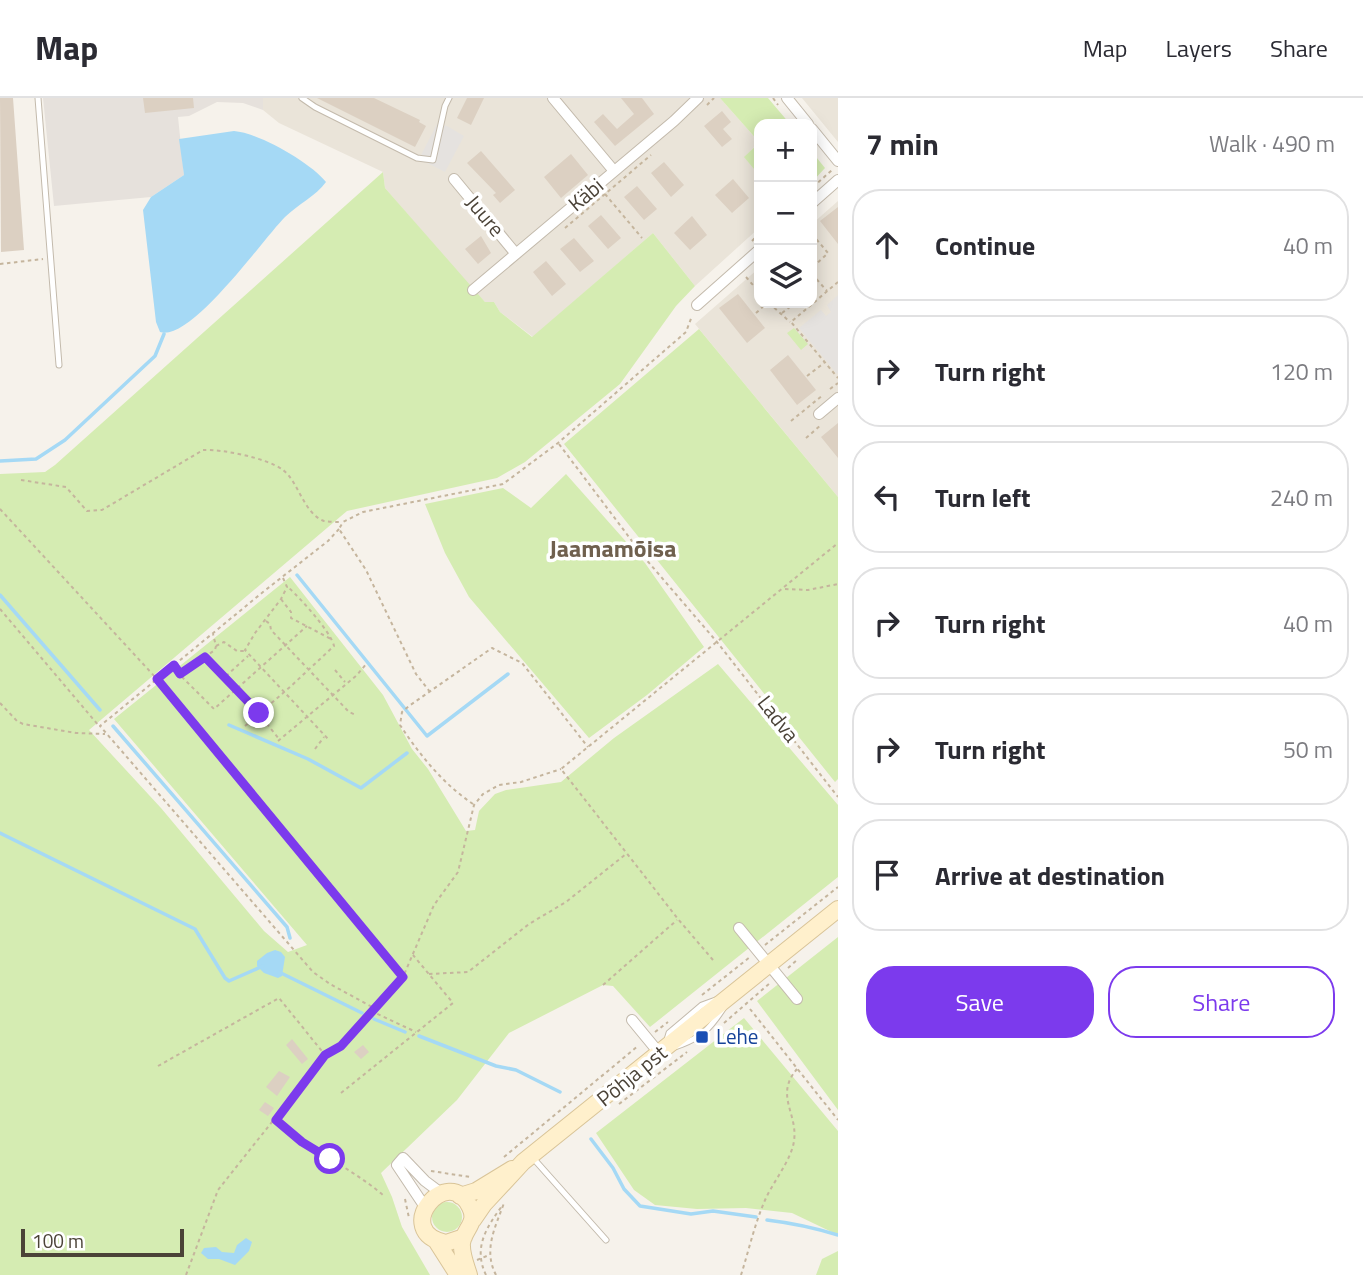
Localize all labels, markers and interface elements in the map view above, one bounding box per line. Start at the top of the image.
text: Map [35,23,98,73]
text: Map [1083,30,1128,66]
text: Layers [1166,30,1232,66]
text: Share [1270,30,1328,66]
map controls [754,119,817,308]
button: + [754,119,817,182]
text: 7 min [866,121,939,167]
text: Walk · 490 m [1209,126,1335,161]
street label: Käbi [560,170,610,219]
button: − [754,182,817,245]
street label: Juure [459,187,513,243]
icon: ahead [868,226,906,264]
text: Continue [935,226,1035,265]
text: 40 m [1283,228,1333,263]
button: layers [754,245,817,308]
icon: right [868,352,906,390]
text: Turn right [935,352,1046,391]
text: 120 m [1270,354,1333,389]
icon: left [868,478,906,516]
text: Turn left [935,478,1030,517]
text: 240 m [1270,480,1333,515]
district label: Jaamamõisa [550,530,676,566]
icon: right [868,604,906,642]
text: Turn right [935,604,1046,643]
text: 40 m [1283,606,1333,641]
street label: Ladva [750,688,808,749]
route end [243,697,274,728]
icon: right [868,730,906,768]
text: Turn right [935,730,1046,769]
text: 50 m [1283,732,1333,767]
icon: arrive [868,856,906,894]
text: Arrive at destination [935,856,1165,895]
button: Save [866,966,1094,1038]
button: Share [1108,966,1335,1038]
place label: Lehe [716,1020,758,1052]
marker: Lehe [694,1029,710,1045]
street label: Põhja pst [589,1036,674,1114]
route start [314,1143,345,1174]
scale bar [21,1226,184,1258]
text: 100 m [32,1226,84,1255]

